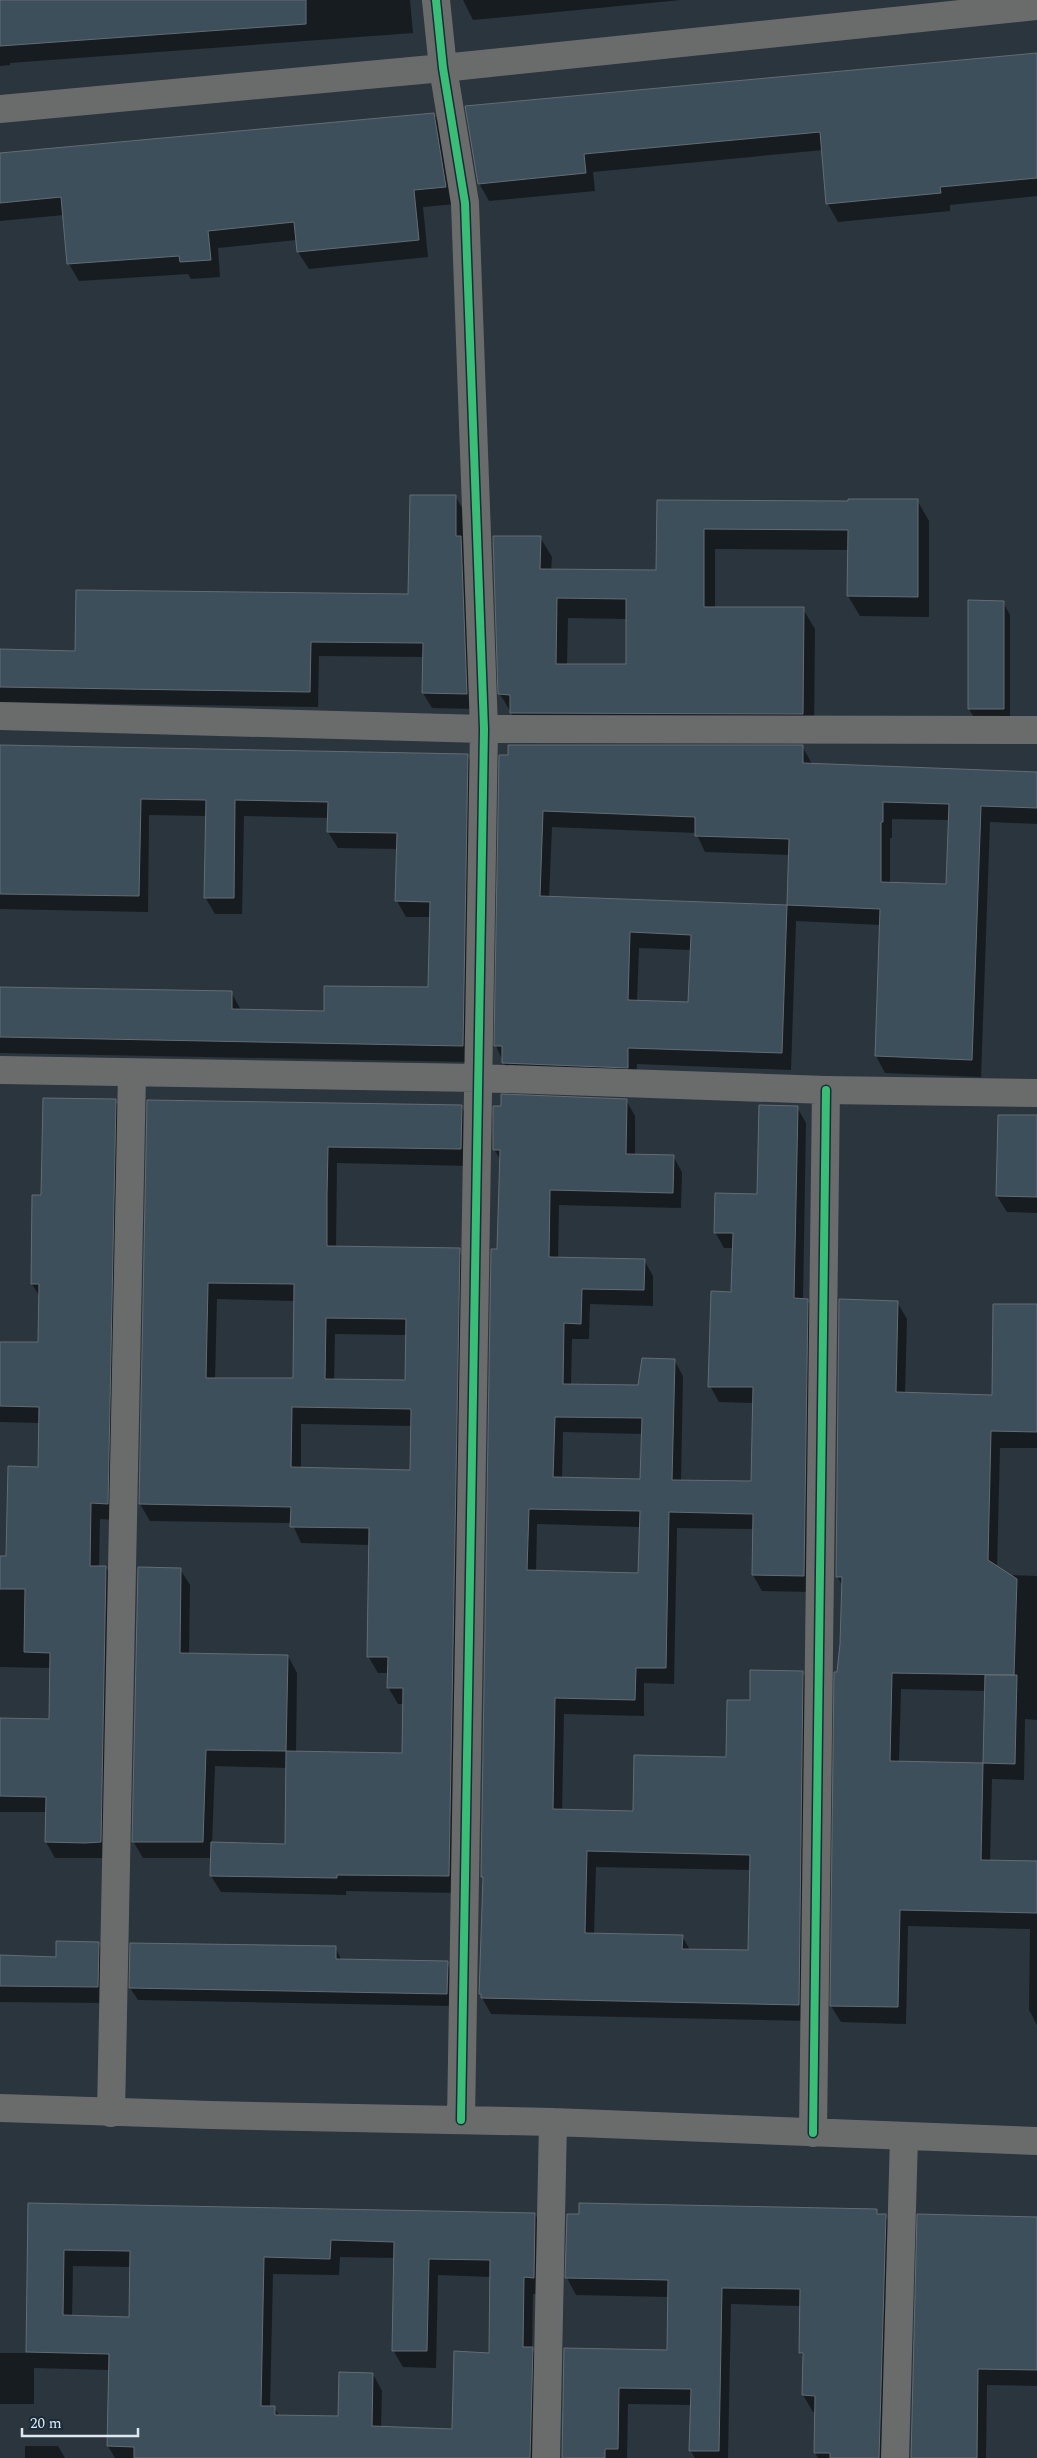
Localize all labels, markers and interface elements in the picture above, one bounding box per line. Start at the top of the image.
scale bar [22,2406,139,2438]
text: 20 m [30,2412,62,2435]

